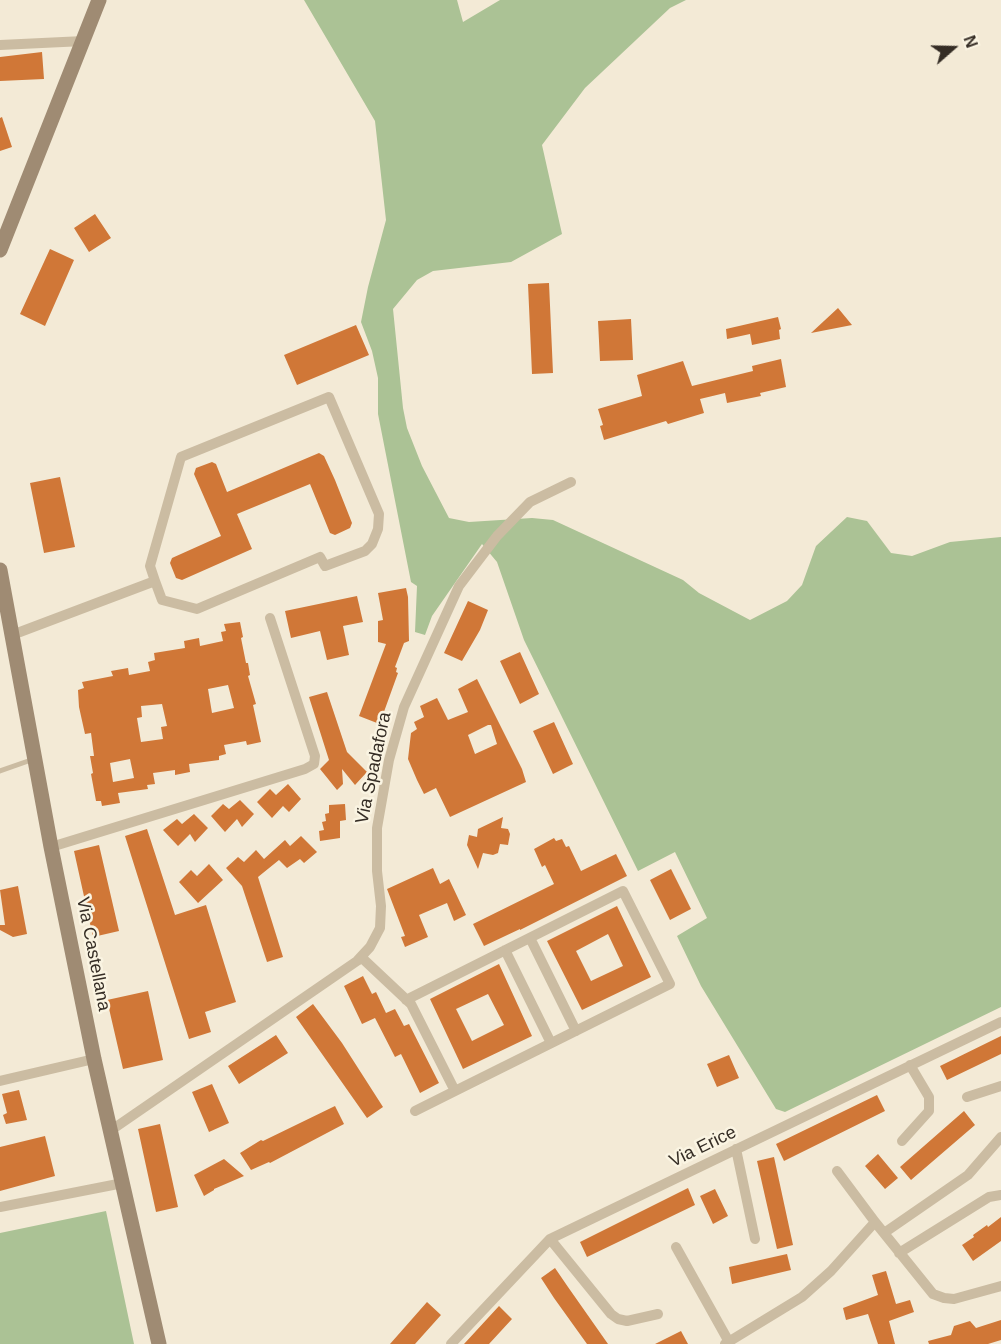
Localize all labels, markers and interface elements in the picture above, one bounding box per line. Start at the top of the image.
north arrow [923,18,983,78]
text: N [960,33,980,50]
street label: Via Spadafora [352,710,396,826]
street label: Via Castellana [71,895,115,1013]
street label: Via Erice [666,1122,740,1172]

